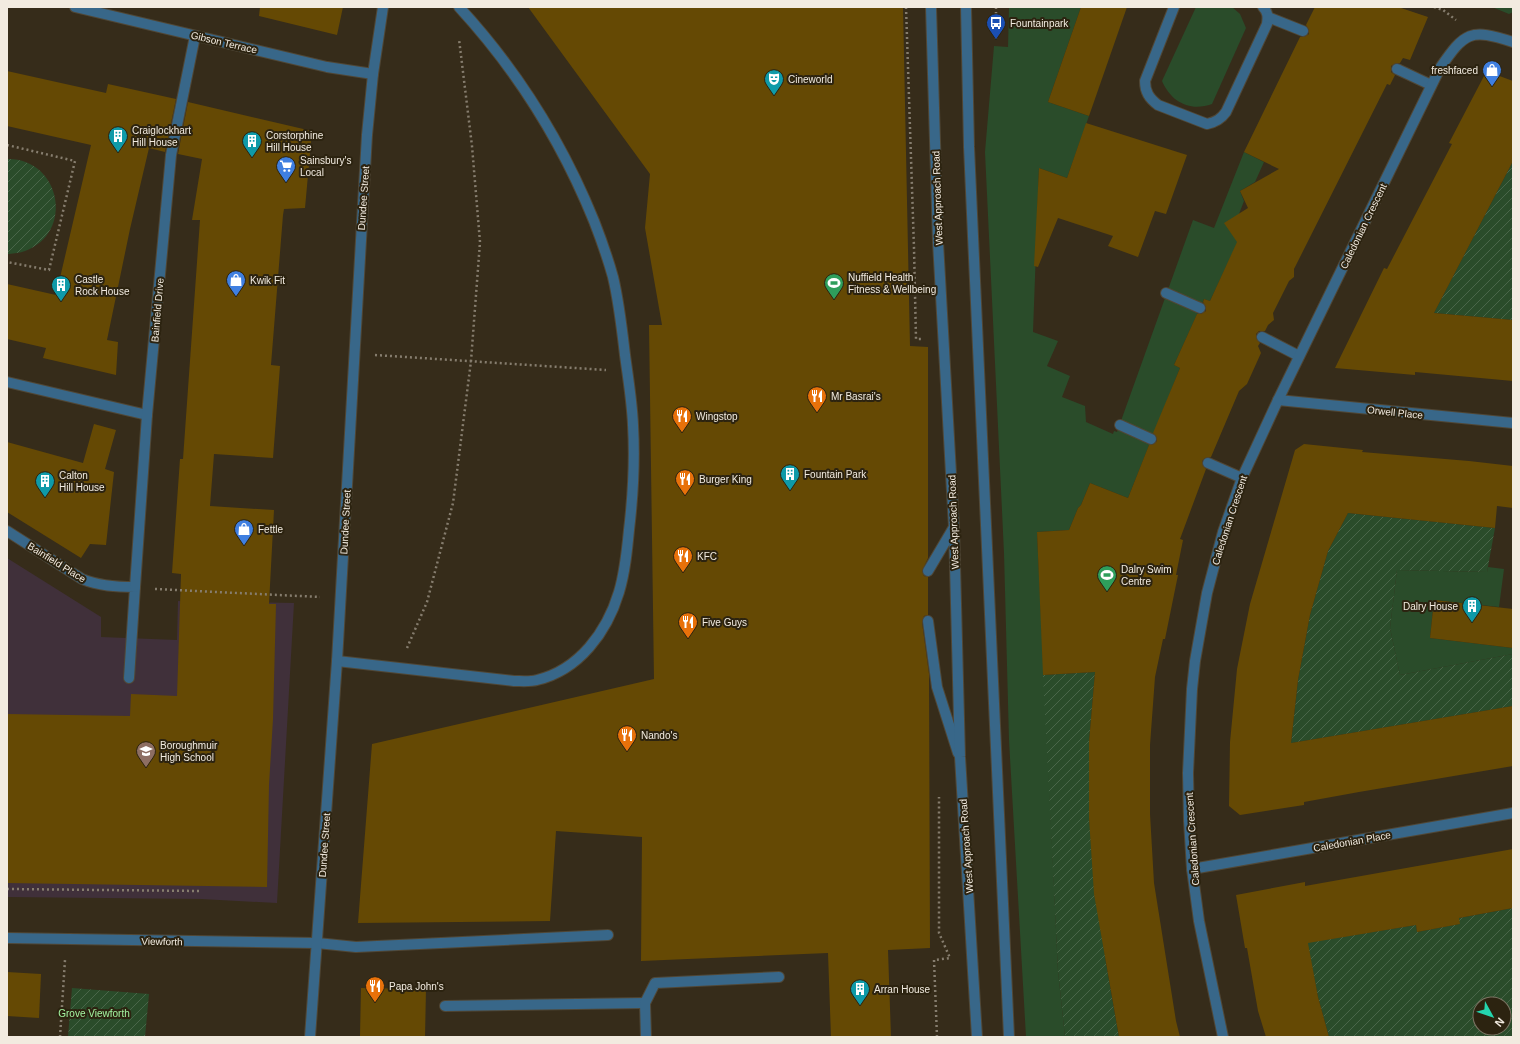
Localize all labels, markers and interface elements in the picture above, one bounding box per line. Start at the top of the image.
bus stop icon: Fountainpark [985,12,1007,40]
place label: Fountainpark [1010,18,1069,29]
street label: Gibson Terrace [190,30,258,56]
shop icon: freshfaced [1481,59,1503,87]
place label: freshfaced [1431,65,1478,76]
theatre icon: Cineworld [763,68,785,96]
place label: Cineworld [788,74,832,85]
building icon: Craiglockhart Hill House [107,125,129,153]
place label: Craiglockhart Hill House [132,125,191,148]
building icon: Corstorphine Hill House [241,130,263,158]
place label: Corstorphine Hill House [266,130,324,153]
street label: West Approach Road [930,151,945,245]
supermarket icon: Sainsbury's Local [275,155,297,183]
place label: Sainsbury's Local [300,155,351,178]
street label: Dundee Street [356,165,371,231]
street label: Caledonian Crescent [1338,182,1389,271]
shop icon: Kwik Fit [225,269,247,297]
sports icon: Nuffield Health Fitness & Wellbeing [823,272,845,300]
place label: Nuffield Health Fitness & Wellbeing [848,272,936,295]
building icon: Castle Rock House [50,274,72,302]
place label: Castle Rock House [75,274,130,297]
place label: Kwik Fit [250,275,285,286]
street label: Bainfield Drive [149,277,166,343]
restaurant icon: Mr Basrai's [806,385,828,413]
place label: Mr Basrai's [831,391,881,402]
street label: Orwell Place [1366,404,1424,421]
restaurant icon: Wingstop [671,405,693,433]
place label: Wingstop [696,411,738,422]
building icon: Fountain Park [779,463,801,491]
restaurant icon: Burger King [674,468,696,496]
place label: Fountain Park [804,469,867,480]
building icon: Calton Hill House [34,470,56,498]
place label: Calton Hill House [59,470,105,493]
place label: Burger King [699,474,752,485]
street label: Caledonian Crescent [1210,474,1249,566]
street label: West Approach Road [946,475,961,569]
street label: Dundee Street [338,489,353,555]
shop icon: Fettle [233,518,255,546]
place label: Fettle [258,524,283,535]
street label: Bainfield Place [26,540,88,585]
restaurant icon: KFC [672,545,694,573]
place label: KFC [697,551,717,562]
sports icon: Dalry Swim Centre [1096,564,1118,592]
place label: Dalry Swim Centre [1121,564,1172,587]
building icon: Dalry House [1461,595,1483,623]
place label: Dalry House [1403,601,1458,612]
restaurant icon: Five Guys [677,611,699,639]
place label: Five Guys [702,617,747,628]
restaurant icon: Nando's [616,724,638,752]
place label: Nando's [641,730,677,741]
school or university icon: Boroughmuir High School [135,740,157,768]
place label: Boroughmuir High School [160,740,218,763]
street label: Caledonian Crescent [1184,792,1201,886]
street label: West Approach Road [958,799,975,893]
street label: Dundee Street [317,812,332,878]
street label: Caledonian Place [1313,829,1392,854]
street label: Viewforth [141,936,183,947]
restaurant icon: Papa John's [364,975,386,1003]
building icon: Arran House [849,978,871,1006]
place label: Papa John's [389,981,444,992]
place label: Arran House [874,984,931,995]
north arrow [1472,996,1512,1036]
park label: Grove Viewforth [58,1008,130,1019]
text: N [1492,1016,1507,1029]

